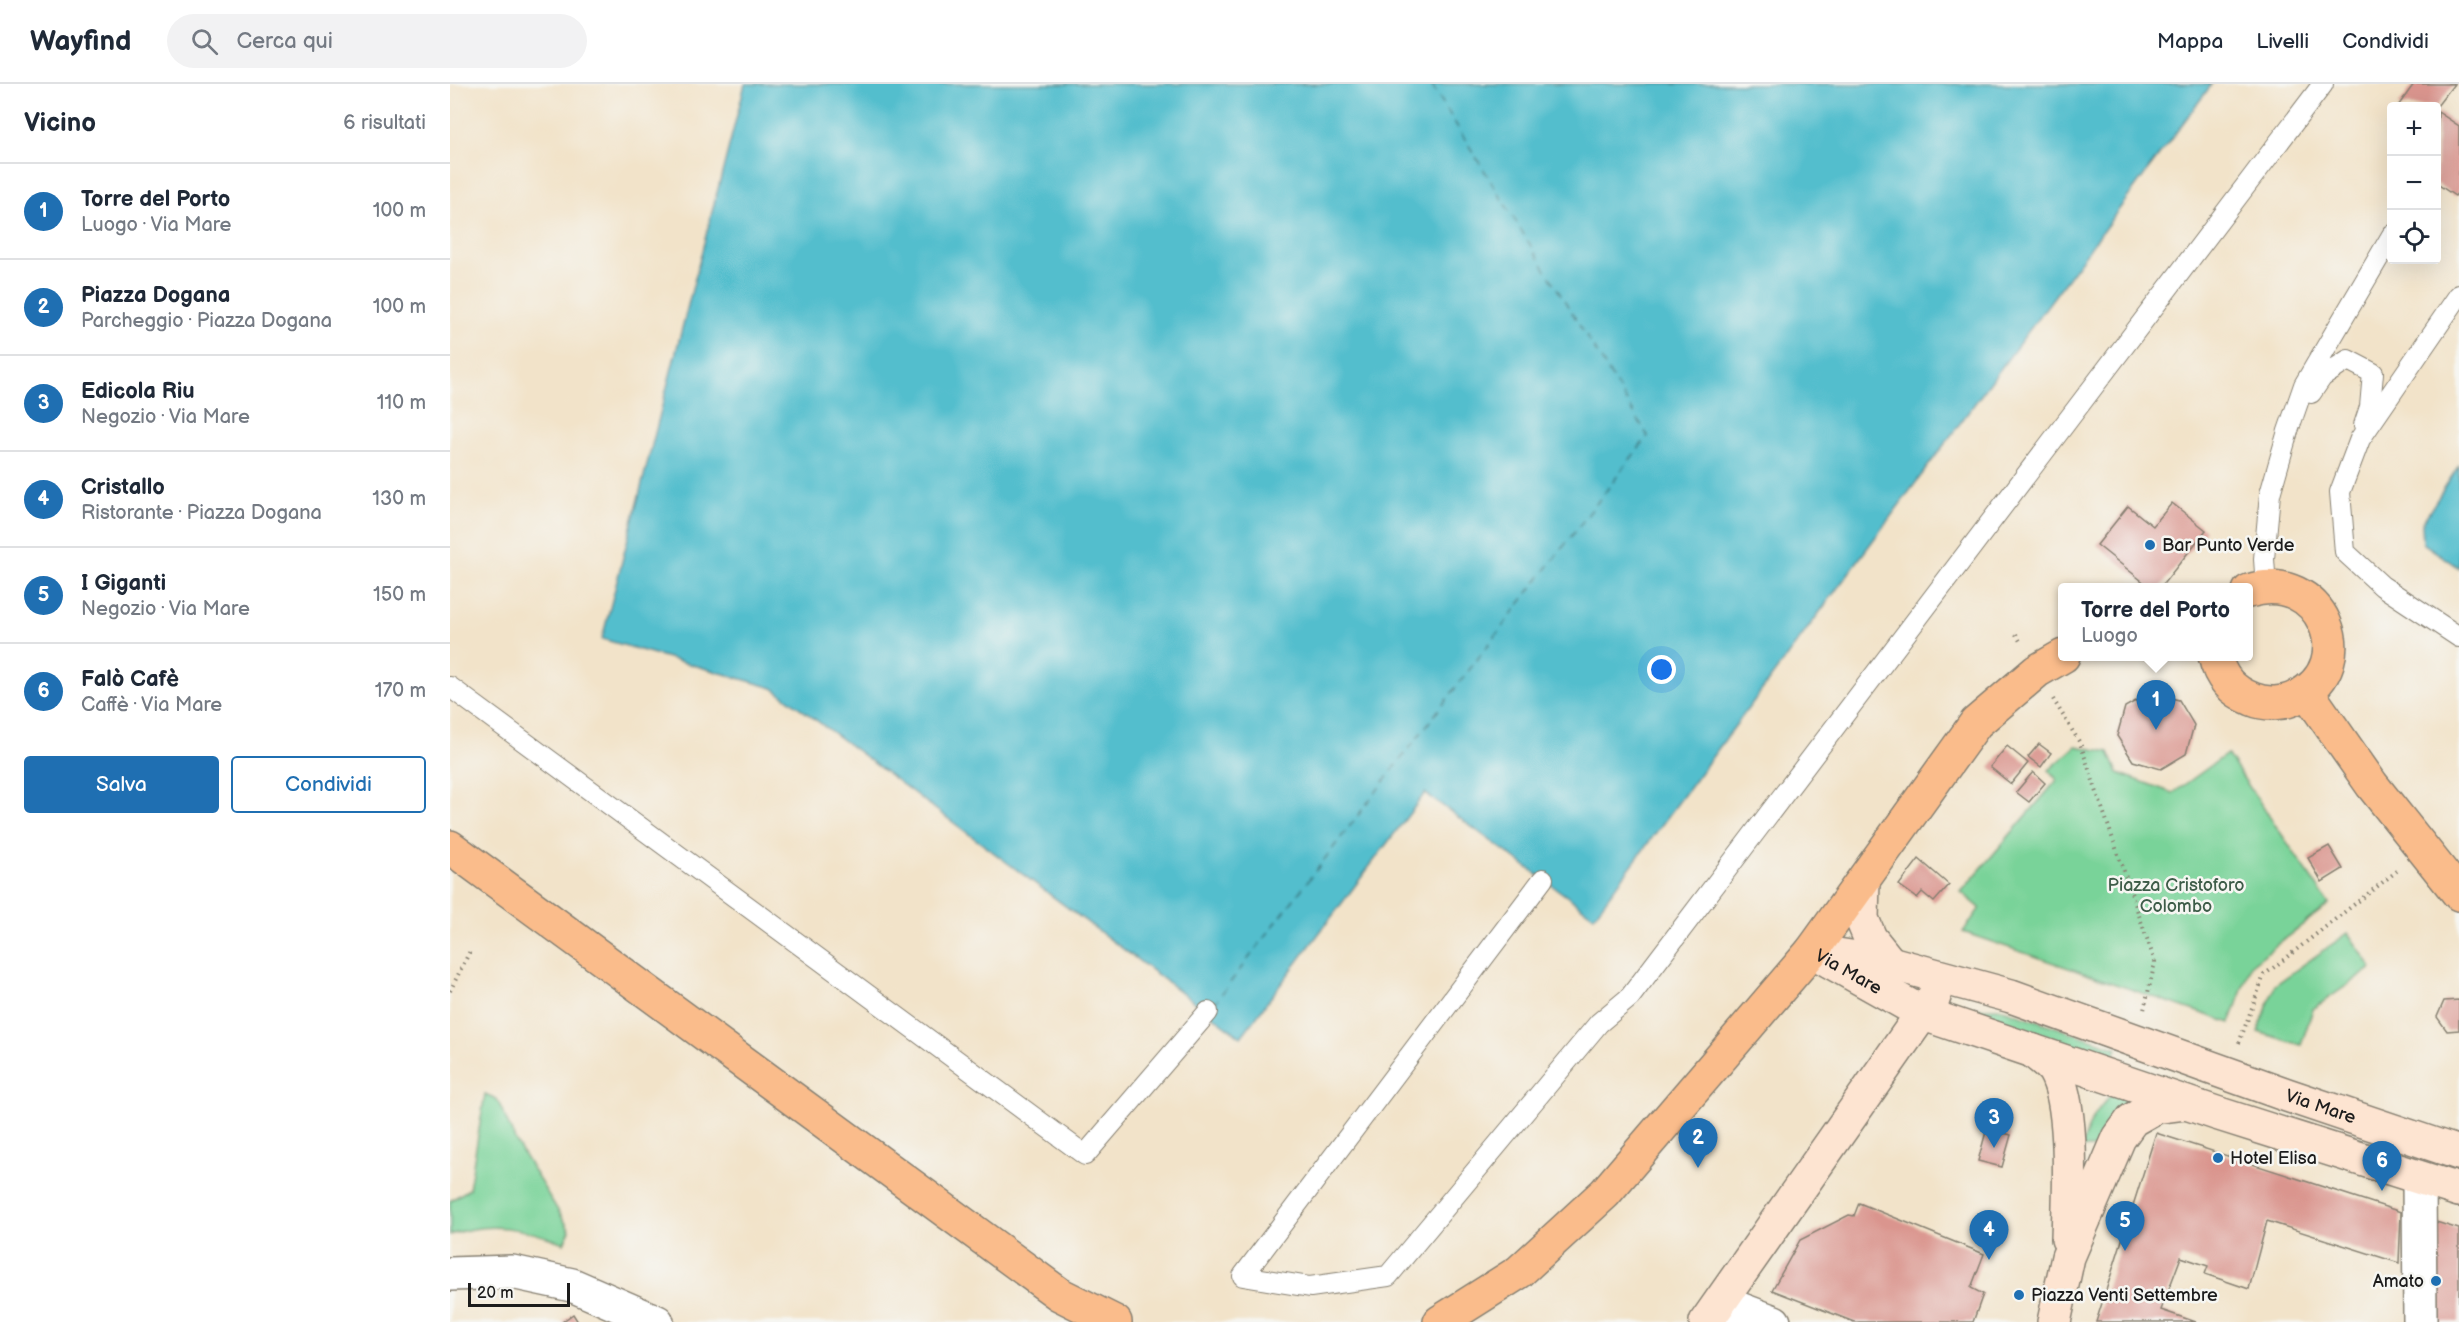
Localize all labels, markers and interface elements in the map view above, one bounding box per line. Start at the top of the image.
search box [167,14,587,68]
text: Wayfind [30,25,131,58]
icon: search [188,25,221,58]
text: Cerca qui [236,28,333,55]
text: Mappa [2157,29,2223,54]
text: Livelli [2256,29,2309,54]
text: Condividi [2342,29,2429,54]
map controls [2387,102,2441,264]
button: + [2387,102,2441,156]
text: Vicino [24,108,96,139]
text: 6 risultati [343,111,426,135]
button: − [2387,156,2441,210]
text: Torre del Porto [81,186,230,213]
text: 1 [39,199,48,223]
text: 100 m [373,199,426,223]
button: locate [2387,210,2441,264]
text: Luogo · Via Mare [81,213,231,237]
text: Piazza Dogana [81,282,230,309]
text: 2 [38,295,49,319]
text: 100 m [373,295,426,319]
text: Parcheggio · Piazza Dogana [81,309,332,333]
text: Edicola Riu [81,378,195,405]
text: 3 [38,391,49,415]
text: 110 m [377,391,426,415]
text: Negozio · Via Mare [81,405,250,429]
text: Cristallo [81,474,165,501]
text: 4 [38,487,49,511]
text: 130 m [372,487,426,511]
text: Ristorante · Piazza Dogana [81,501,322,525]
place label: Bar Punto Verde [2162,535,2295,556]
marker: Bar Punto Verde [2143,538,2157,552]
text: I Giganti [81,570,166,597]
text: 5 [38,583,49,607]
text: 150 m [373,583,426,607]
popup [2058,583,2253,661]
text: Negozio · Via Mare [81,597,250,621]
text: Torre del Porto [2081,597,2230,624]
text: Luogo [2081,624,2138,648]
your location [1647,655,1676,684]
text: Falò Cafè [81,666,179,693]
text: 6 [37,679,50,703]
text: 170 m [375,679,426,703]
pin: 1 [2136,680,2176,730]
text: Caffè · Via Mare [81,693,222,717]
button: Salva [24,756,219,813]
button: Condividi [231,756,426,813]
park label: Piazza Cristoforo Colombo [2108,875,2244,917]
street label: Via Mare [1811,945,1886,999]
street label: Via Mare [2283,1085,2359,1129]
pin: 3 [1974,1098,2014,1148]
pin: 2 [1678,1118,1718,1168]
pin: 6 [2362,1142,2402,1191]
place label: Hotel Elisa [2230,1148,2317,1169]
marker: Hotel Elisa [2211,1151,2225,1165]
pin: 5 [2106,1202,2144,1251]
pin: 4 [1970,1210,2008,1260]
place label: Amato [2373,1271,2424,1292]
marker: Amato [2429,1274,2443,1288]
scale bar [468,1280,570,1308]
text: 20 m [477,1284,513,1303]
place label: Piazza Venti Settembre [2031,1285,2218,1306]
marker: Piazza Venti Settembre [2012,1288,2026,1302]

